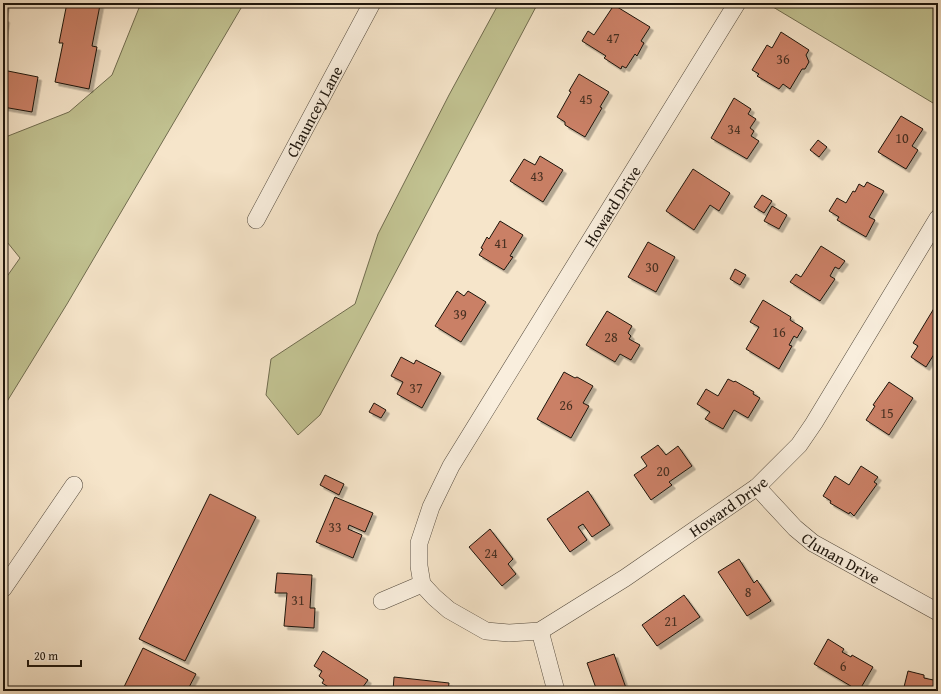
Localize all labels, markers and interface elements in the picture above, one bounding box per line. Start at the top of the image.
house number: 47 [606,28,620,48]
house number: 36 [776,49,790,69]
street label: Chauncey Lane [280,61,348,162]
house number: 45 [579,89,593,109]
house number: 34 [727,119,741,139]
house number: 10 [895,128,909,148]
street label: Howard Drive [578,161,646,251]
house number: 43 [530,166,544,186]
house number: 41 [494,233,508,253]
house number: 30 [645,257,659,277]
house number: 39 [453,304,467,324]
house number: 16 [772,322,786,342]
house number: 28 [604,327,618,347]
house number: 37 [409,378,423,398]
house number: 26 [559,395,573,415]
house number: 15 [880,403,894,423]
house number: 20 [656,461,670,481]
street label: Howard Drive [684,471,773,543]
house number: 33 [328,517,342,537]
street label: Clunan Drive [796,526,885,590]
house number: 24 [484,543,498,563]
house number: 8 [745,582,752,602]
house number: 31 [291,590,305,610]
house number: 21 [664,611,678,631]
scale bar [28,642,81,668]
text: 20 m [34,647,58,664]
house number: 6 [840,656,847,676]

